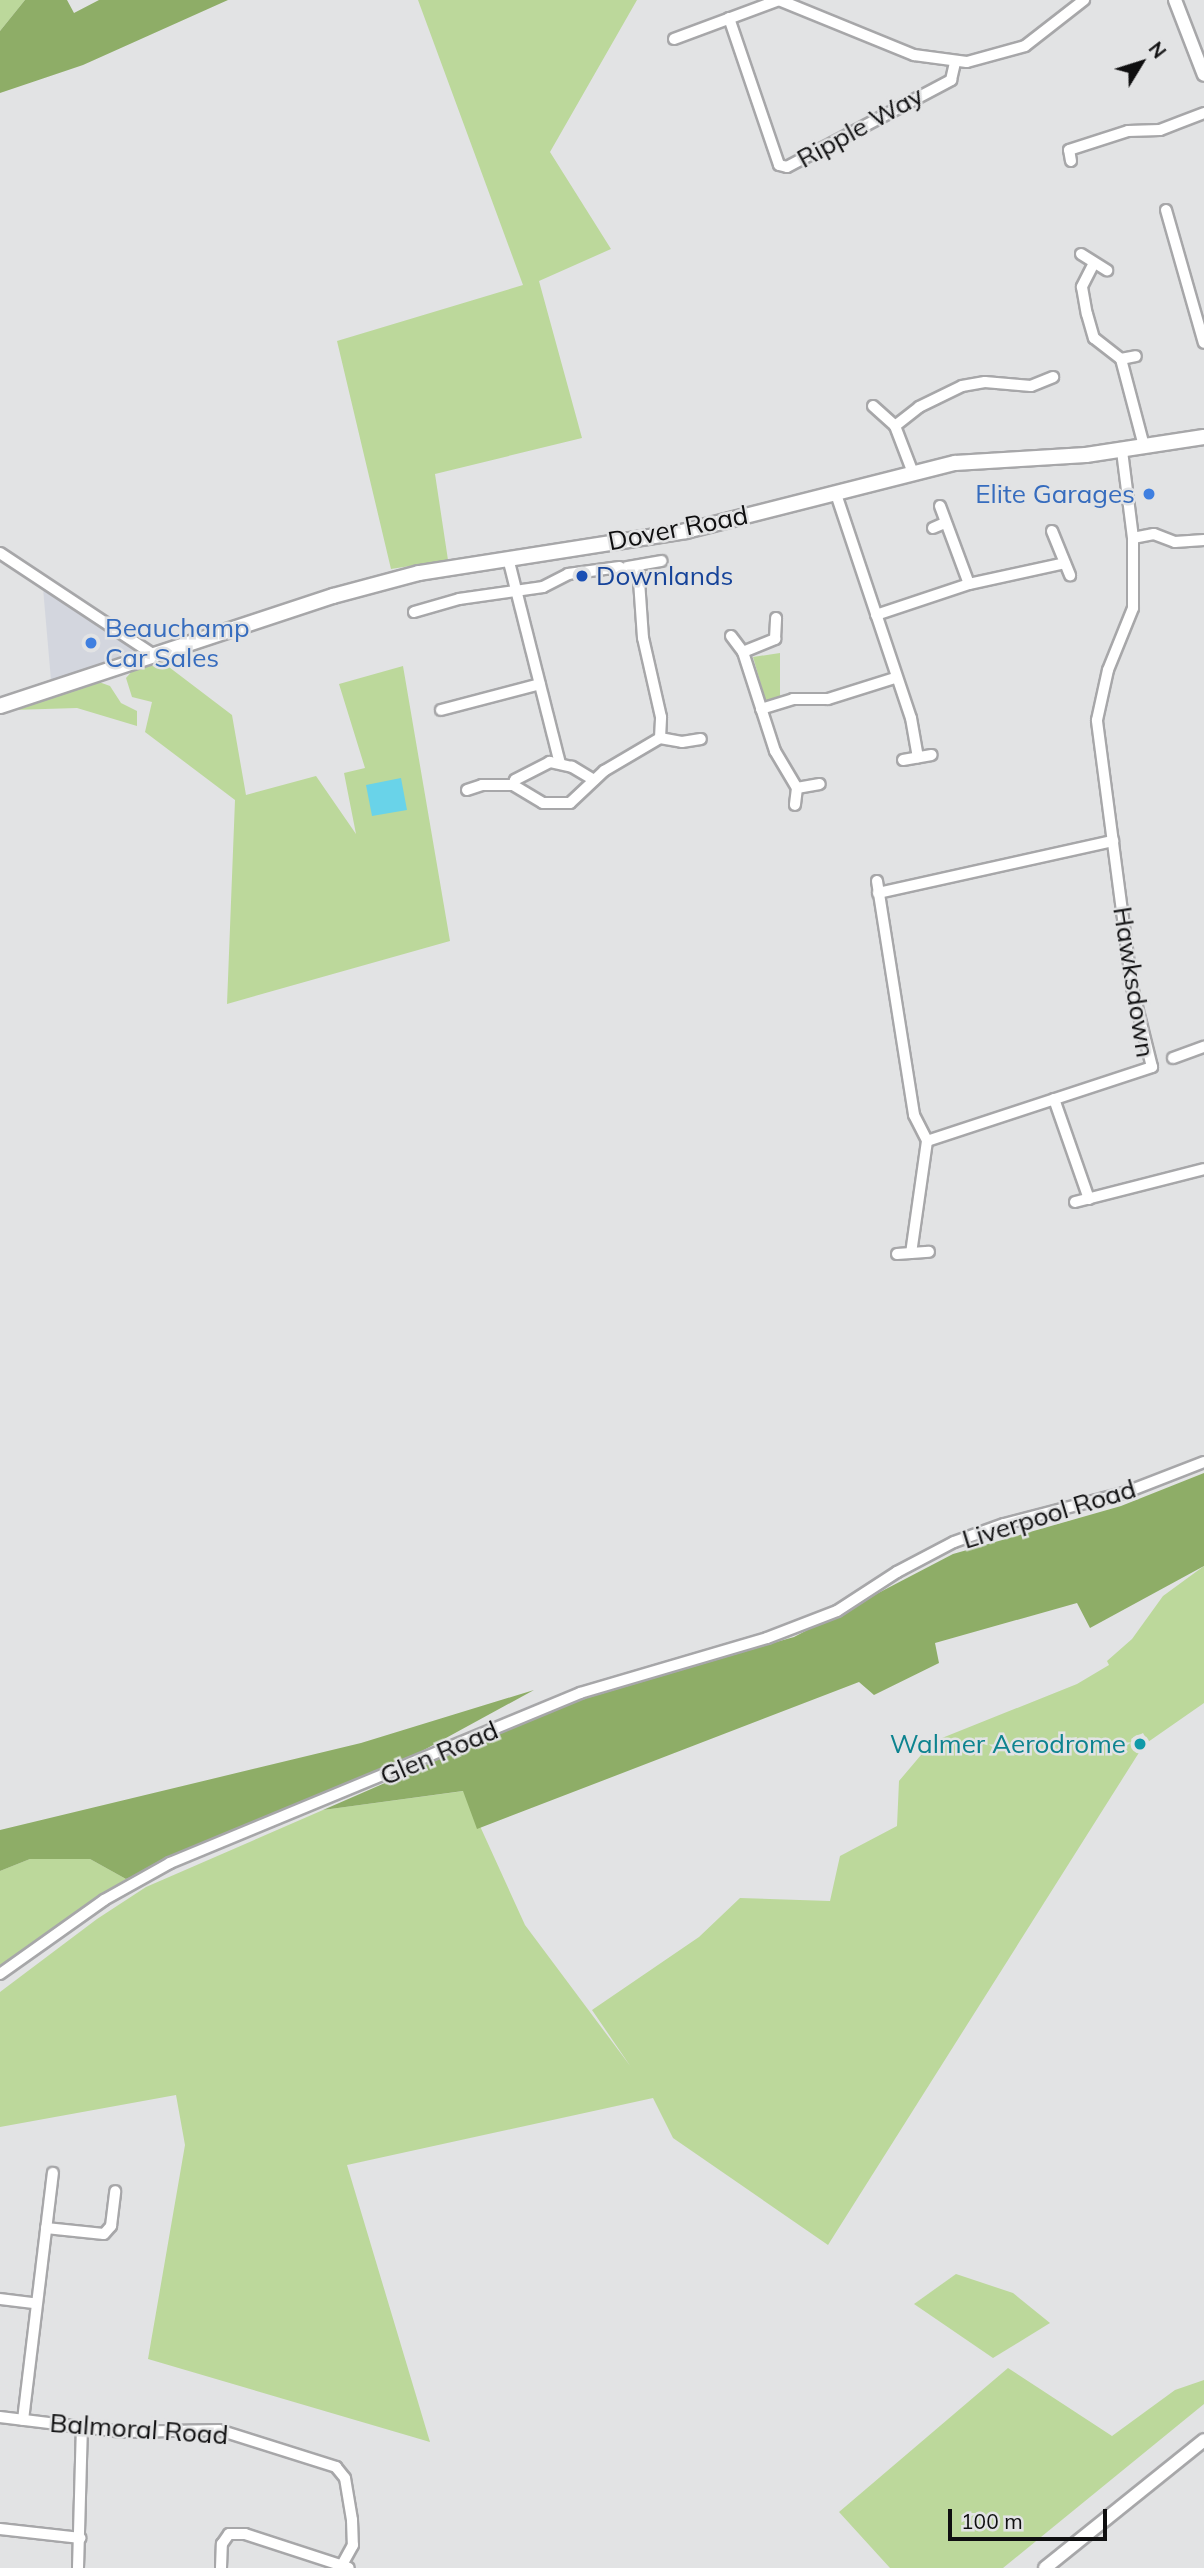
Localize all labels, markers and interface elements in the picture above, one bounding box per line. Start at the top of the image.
north arrow [1106,28,1176,98]
text: N [1144,37,1171,63]
street label: Ripple Way [792,80,928,174]
place label: Elite Garages [975,478,1135,510]
marker: Elite Garages [1141,486,1157,502]
street label: Dover Road [605,499,751,557]
place label: Downlands [596,560,733,592]
marker: Downlands [574,568,590,584]
place label: Beauchamp Car Sales [105,612,250,674]
marker: Beauchamp Car Sales [83,635,99,651]
street label: Hawksdown [1107,904,1161,1060]
street label: Liverpool Road [959,1473,1139,1555]
street label: Glen Road [375,1714,503,1792]
place label: Walmer Aerodrome [890,1728,1126,1760]
marker: Walmer Aerodrome [1132,1736,1148,1752]
street label: Balmoral Road [49,2407,229,2451]
scale bar [952,2494,1111,2538]
text: 100 m [961,2508,1023,2534]

